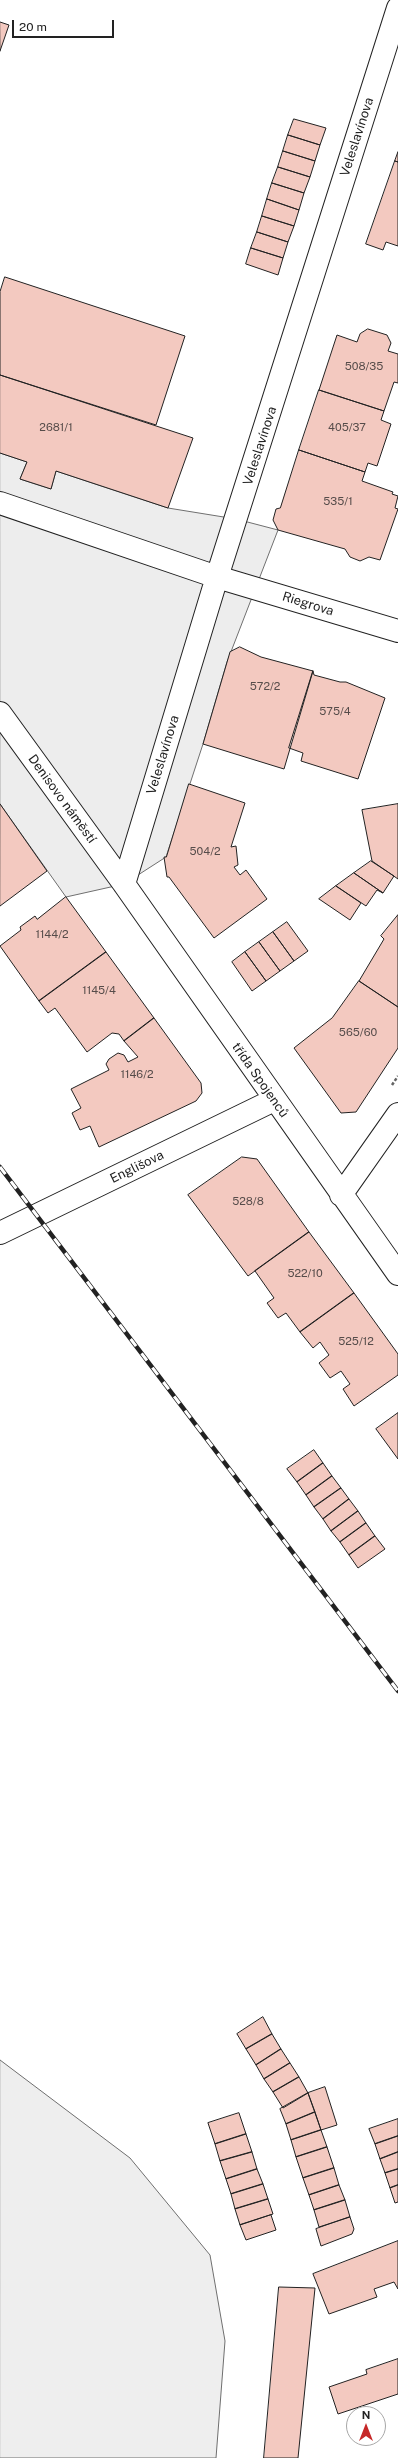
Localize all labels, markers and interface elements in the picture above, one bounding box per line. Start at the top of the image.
scale bar [14,12,116,38]
text: 20 m [19,20,47,34]
street label: Veleslavínova [337,96,377,178]
house number: 508/35 [345,360,383,374]
street label: Veleslavínova [240,405,280,487]
house number: 2681/1 [39,421,73,435]
house number: 405/37 [328,421,366,435]
house number: 535/1 [323,495,353,509]
street label: Riegrova [280,589,336,619]
house number: 572/2 [250,680,280,694]
house number: 575/4 [319,705,351,719]
street label: Veleslavínova [144,714,182,796]
street label: Denisovo náměstí [25,752,99,846]
house number: 504/2 [189,845,221,859]
house number: 1144/2 [35,928,69,942]
house number: 1145/4 [82,984,116,998]
house number: 565/60 [339,1026,377,1040]
street label: třída Spojenců [228,1039,292,1121]
house number: 1146/2 [120,1068,154,1082]
street label: Englišova [108,1147,166,1187]
house number: 528/8 [232,1195,264,1209]
house number: 522/10 [287,1267,323,1281]
house number: 525/12 [338,1335,374,1349]
north arrow [346,2406,386,2446]
text: N [362,2409,370,2421]

